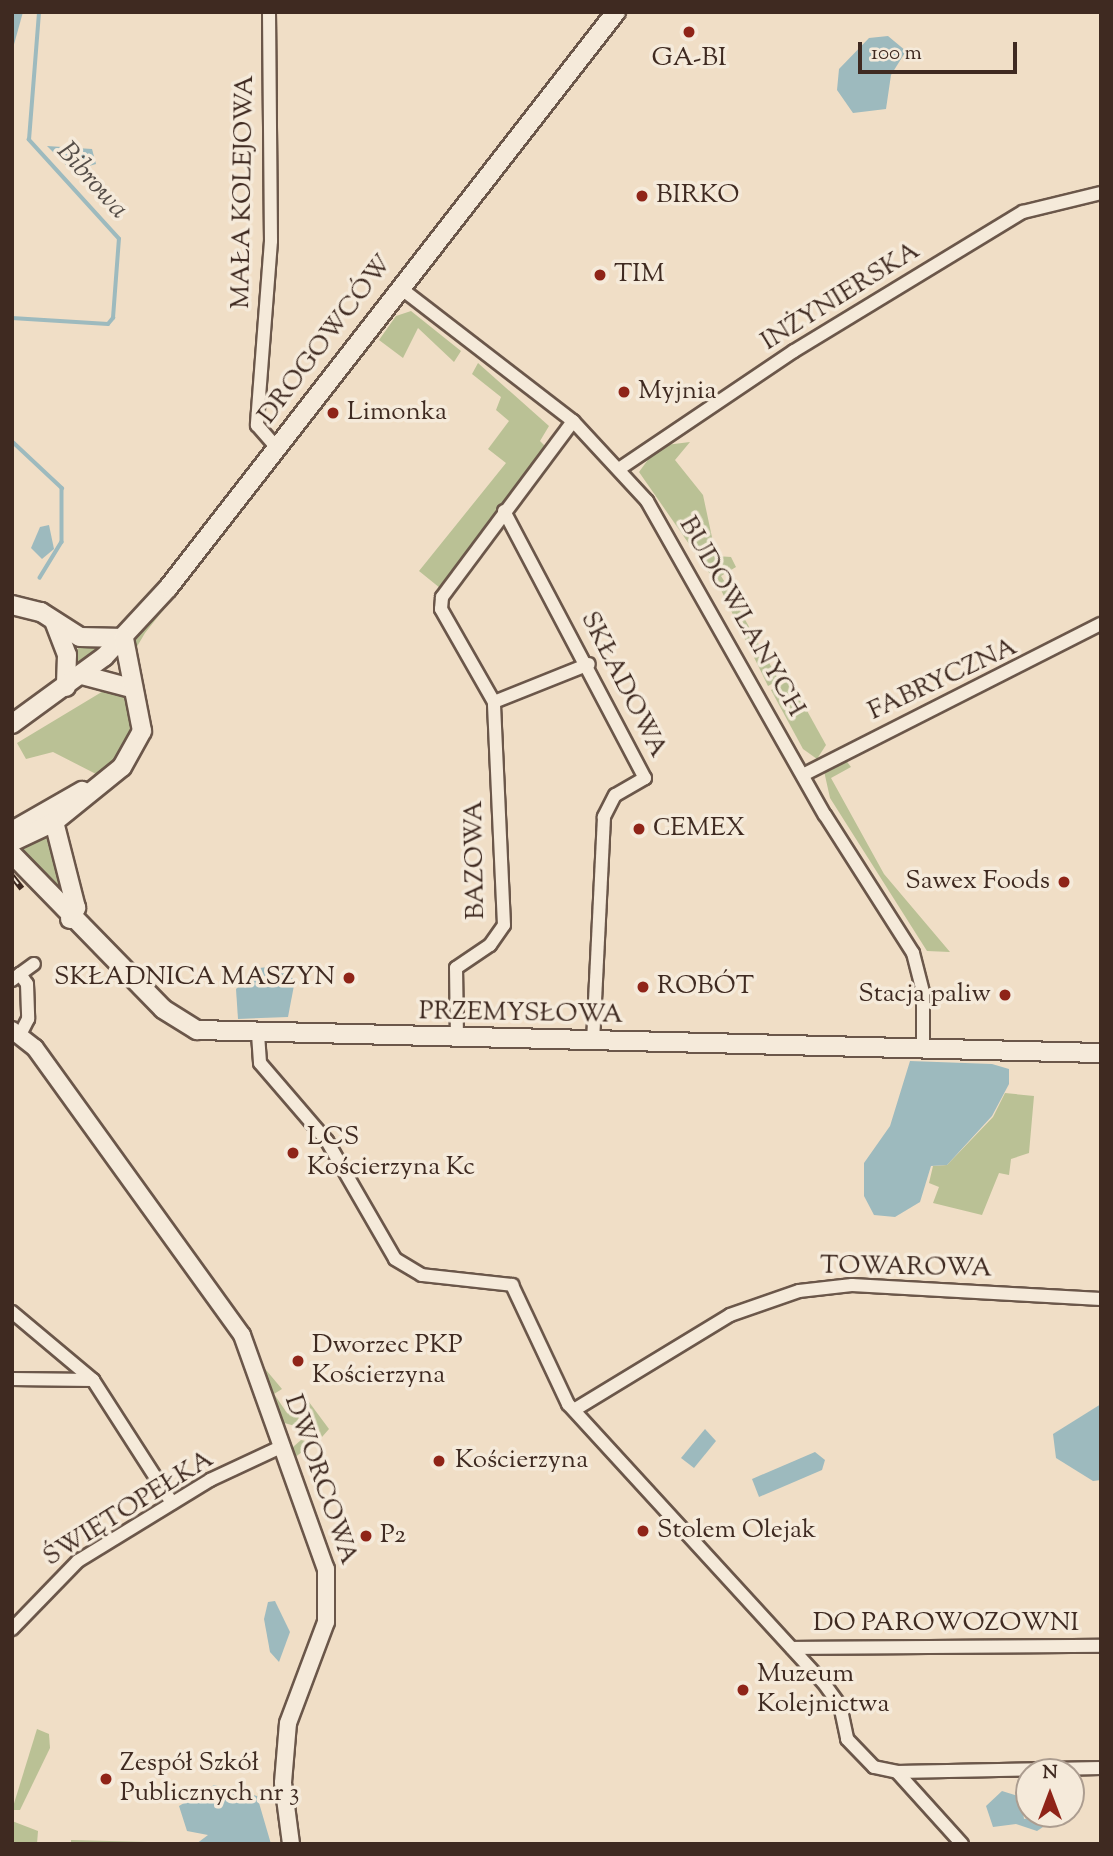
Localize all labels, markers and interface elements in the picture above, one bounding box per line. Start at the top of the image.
marker: GA-BI [681,24,697,40]
scale bar [861,28,1020,72]
text: 100 m [871,39,922,69]
place label: GA-BI [652,43,726,75]
street label: MAŁA KOLEJOWA [226,75,262,309]
water label: Bibrowa [49,136,135,226]
place label: BIRKO [656,180,739,212]
marker: BIRKO [634,188,650,204]
street label: INŻYNIERSKA [756,236,926,358]
street label: DROGOWCÓW [252,249,400,431]
place label: TIM [614,259,665,291]
marker: TIM [592,267,608,283]
place label: Myjnia [638,376,716,408]
marker: Myjnia [616,384,632,400]
place label: Limonka [347,397,447,429]
marker: Limonka [325,405,341,421]
street label: BUDOWLANYCH [671,512,811,722]
street label: SKŁADOWA [573,607,673,763]
street label: FABRYCZNA [864,632,1022,728]
street label: BAZOWA [459,800,493,920]
place label: СEMEX [653,813,745,845]
marker: СEMEX [631,821,647,837]
place label: Sawex Foods [905,866,1050,898]
marker: Sawex Foods [1056,874,1072,890]
place label: SKŁADNICA MASZYN [54,962,335,994]
marker: SKŁADNICA MASZYN [341,970,357,986]
place label: ROBÓT [657,971,754,1003]
marker: ROBÓT [635,979,651,995]
place label: Stacja paliw [858,979,991,1011]
marker: Stacja paliw [997,987,1013,1003]
street label: PRZEMYSŁOWA [419,997,623,1031]
place label: LCS Kościerzyna Kc [307,1122,475,1184]
marker: LCS Kościerzyna Kc [285,1145,301,1161]
street label: TOWAROWA [820,1251,992,1285]
place label: Dworzec PKP Kościerzyna [312,1330,463,1392]
marker: Dworzec PKP Kościerzyna [290,1353,306,1369]
street label: DWORCOWA [276,1391,364,1569]
street label: ŚWIĘTOPEŁKA [38,1444,220,1574]
place label: Kościerzyna [455,1445,588,1477]
marker: Kościerzyna [429,1451,449,1471]
place label: Stolem Olejak [657,1515,816,1547]
place label: P2 [380,1520,406,1552]
marker: Stolem Olejak [635,1523,651,1539]
marker: P2 [358,1528,374,1544]
street label: DO PAROWOZOWNI [813,1608,1079,1640]
place label: Muzeum Kolejnictwa [757,1659,889,1720]
marker: Muzeum Kolejnictwa [735,1682,751,1698]
place label: Zespół Szkół Publicznych nr 3 [120,1748,300,1810]
north arrow [1015,1758,1085,1828]
text: N [1042,1760,1058,1787]
marker: Zespół Szkół Publicznych nr 3 [98,1771,114,1787]

